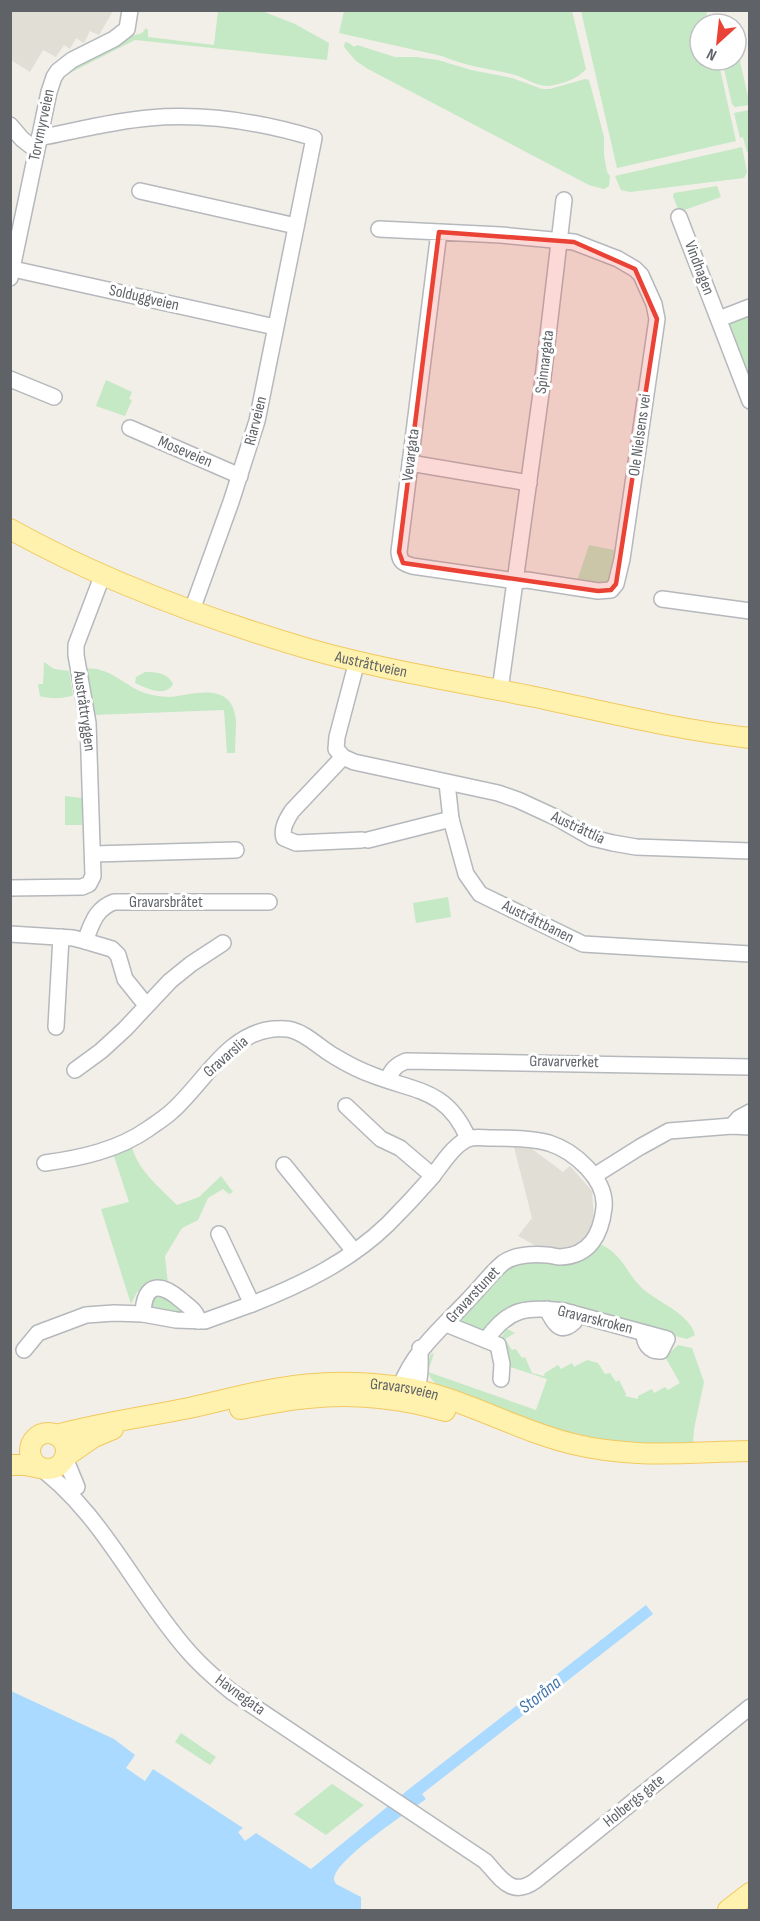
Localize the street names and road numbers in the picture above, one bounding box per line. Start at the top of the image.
street label: Torvmyrveien [25,87,59,163]
street label: Vindhagen [680,238,718,298]
street label: Solduggveien [107,281,181,315]
street label: Spinnargata [532,329,558,395]
street label: Ole Nielsens vei [625,392,655,478]
street label: Riarveien [241,394,271,448]
street label: Vevargata [398,428,424,482]
street label: Moseveien [155,432,215,472]
street label: Austråttveien [332,647,409,682]
street label: Austråttryggen [69,669,99,752]
street label: Austråttlia [547,807,608,849]
street label: Gravarsbråtet [129,893,203,912]
street label: Austråttbanen [498,896,577,947]
street label: Gravarslia [200,1032,252,1082]
street label: Gravarverket [529,1052,599,1072]
street label: Gravarstunet [442,1263,504,1327]
street label: Gravarskroken [555,1301,635,1339]
street label: Gravarsveien [369,1374,441,1405]
street label: Havnegata [211,1671,269,1719]
street label: Holbergs gate [600,1771,668,1831]

